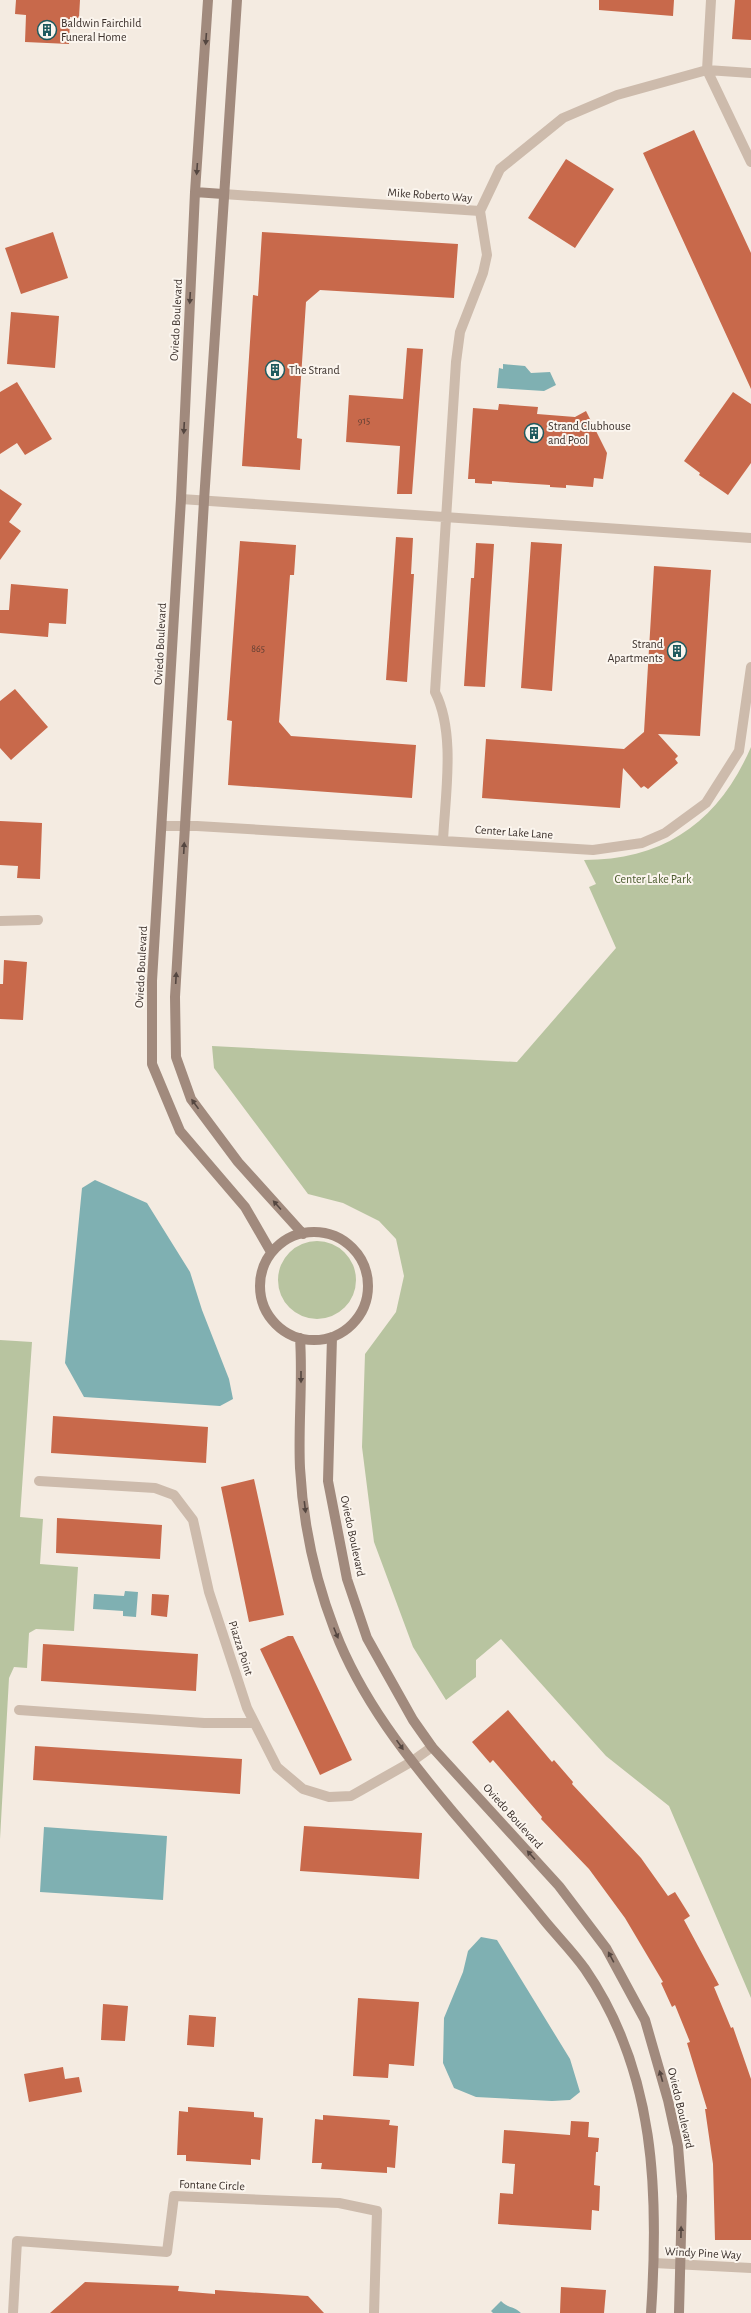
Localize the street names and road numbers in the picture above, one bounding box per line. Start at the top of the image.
street label: Mike Roberto Way [387,186,473,205]
street label: Oviedo Boulevard [168,279,184,361]
street label: Oviedo Boulevard [152,603,168,685]
street label: Center Lake Lane [475,823,553,841]
street label: Oviedo Boulevard [133,926,149,1008]
street label: Oviedo Boulevard [339,1494,367,1578]
street label: Piazza Point [227,1619,256,1677]
street label: Oviedo Boulevard [481,1781,545,1851]
street label: Oviedo Boulevard [666,2066,696,2150]
street label: Fontane Circle [179,2178,245,2192]
street label: Windy Pine Way [664,2245,742,2262]

